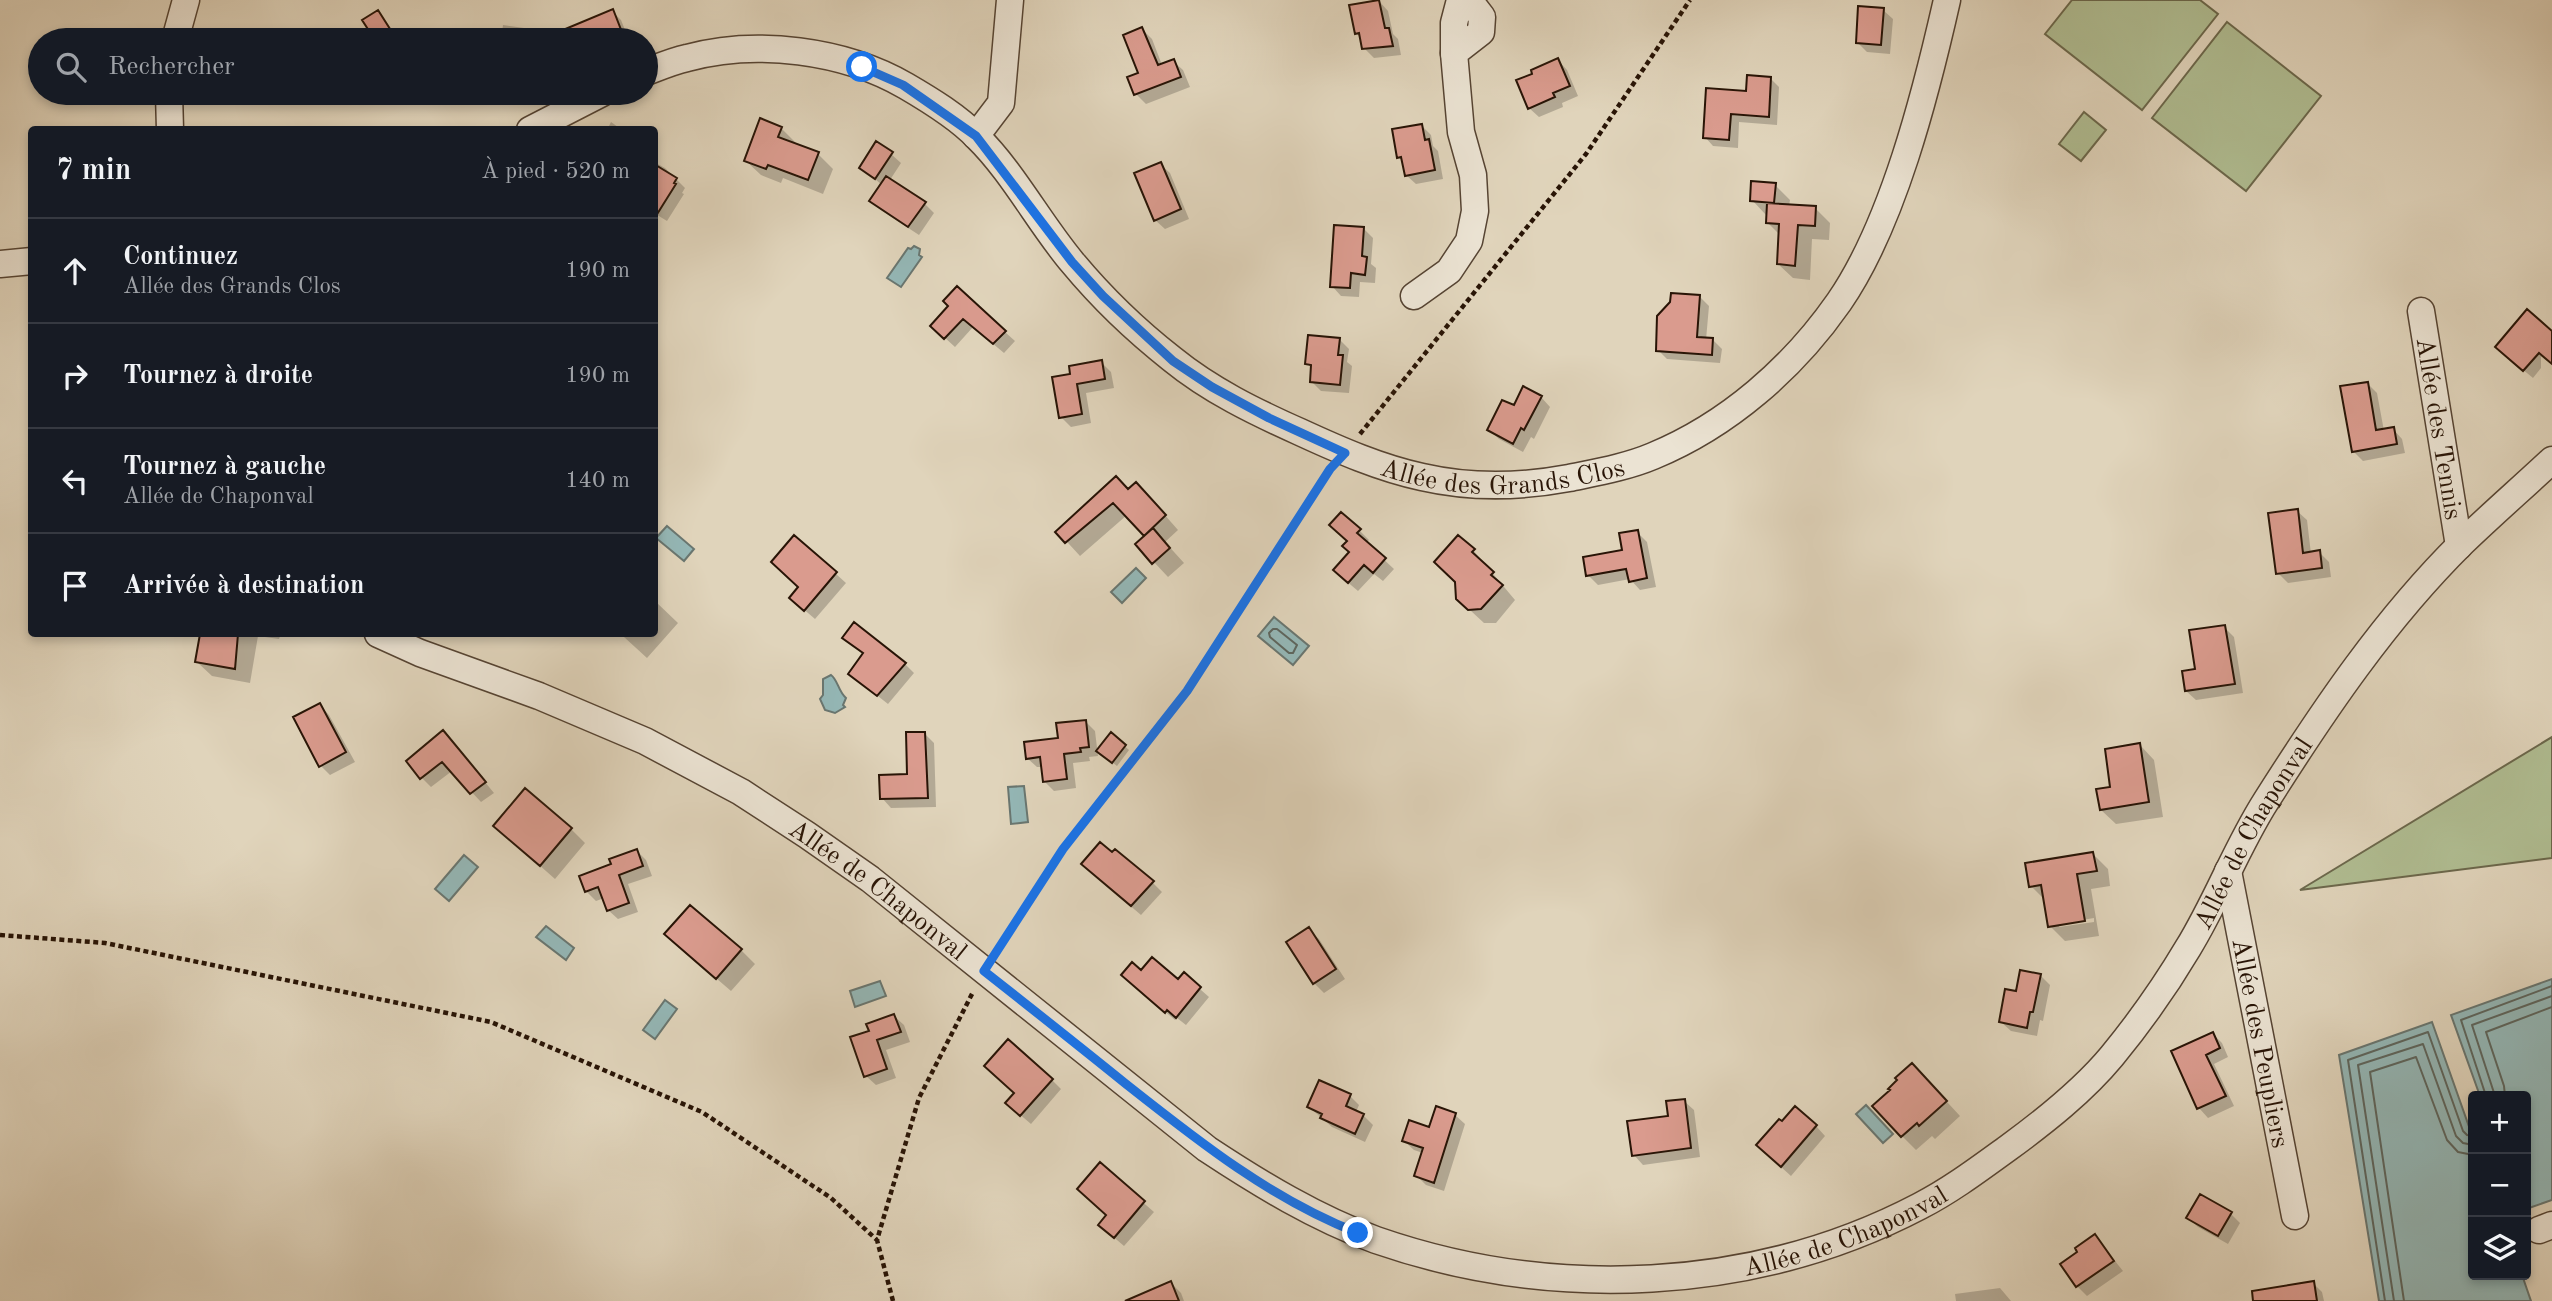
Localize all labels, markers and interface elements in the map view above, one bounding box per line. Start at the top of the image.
search box [28,28,658,105]
icon: search [52,48,90,86]
route start [846,51,877,82]
text: Rechercher [108,54,235,80]
text: 7 min [56,156,131,186]
text: À pied · 520 m [481,160,630,183]
text: Continuez [123,244,238,270]
icon: ahead [56,252,94,290]
text: 190 m [565,259,630,282]
text: Allée des Grands Clos [123,275,341,298]
street label: Allée des Tennis [2410,336,2466,522]
icon: right [56,357,94,395]
text: Tournez à droite [123,363,313,389]
text: 190 m [565,364,630,387]
text: Tournez à gauche [123,454,326,480]
street label: Allée des Grands Clos [1377,455,1628,500]
icon: left [56,462,94,500]
text: 140 m [565,469,630,492]
text: Allée de Chaponval [123,485,314,508]
icon: arrive [56,567,94,605]
text: Arrivée à destination [123,573,365,599]
street label: Allée de Chaponval [2190,734,2318,934]
street label: Allée de Chaponval [784,816,971,966]
street label: Allée des Peupliers [2226,936,2292,1150]
map controls [2468,1091,2531,1280]
button: + [2468,1091,2531,1154]
button: − [2468,1154,2531,1217]
street label: Allée de Chaponval [1741,1183,1953,1282]
route end [1342,1217,1373,1248]
button: layers [2468,1217,2531,1280]

